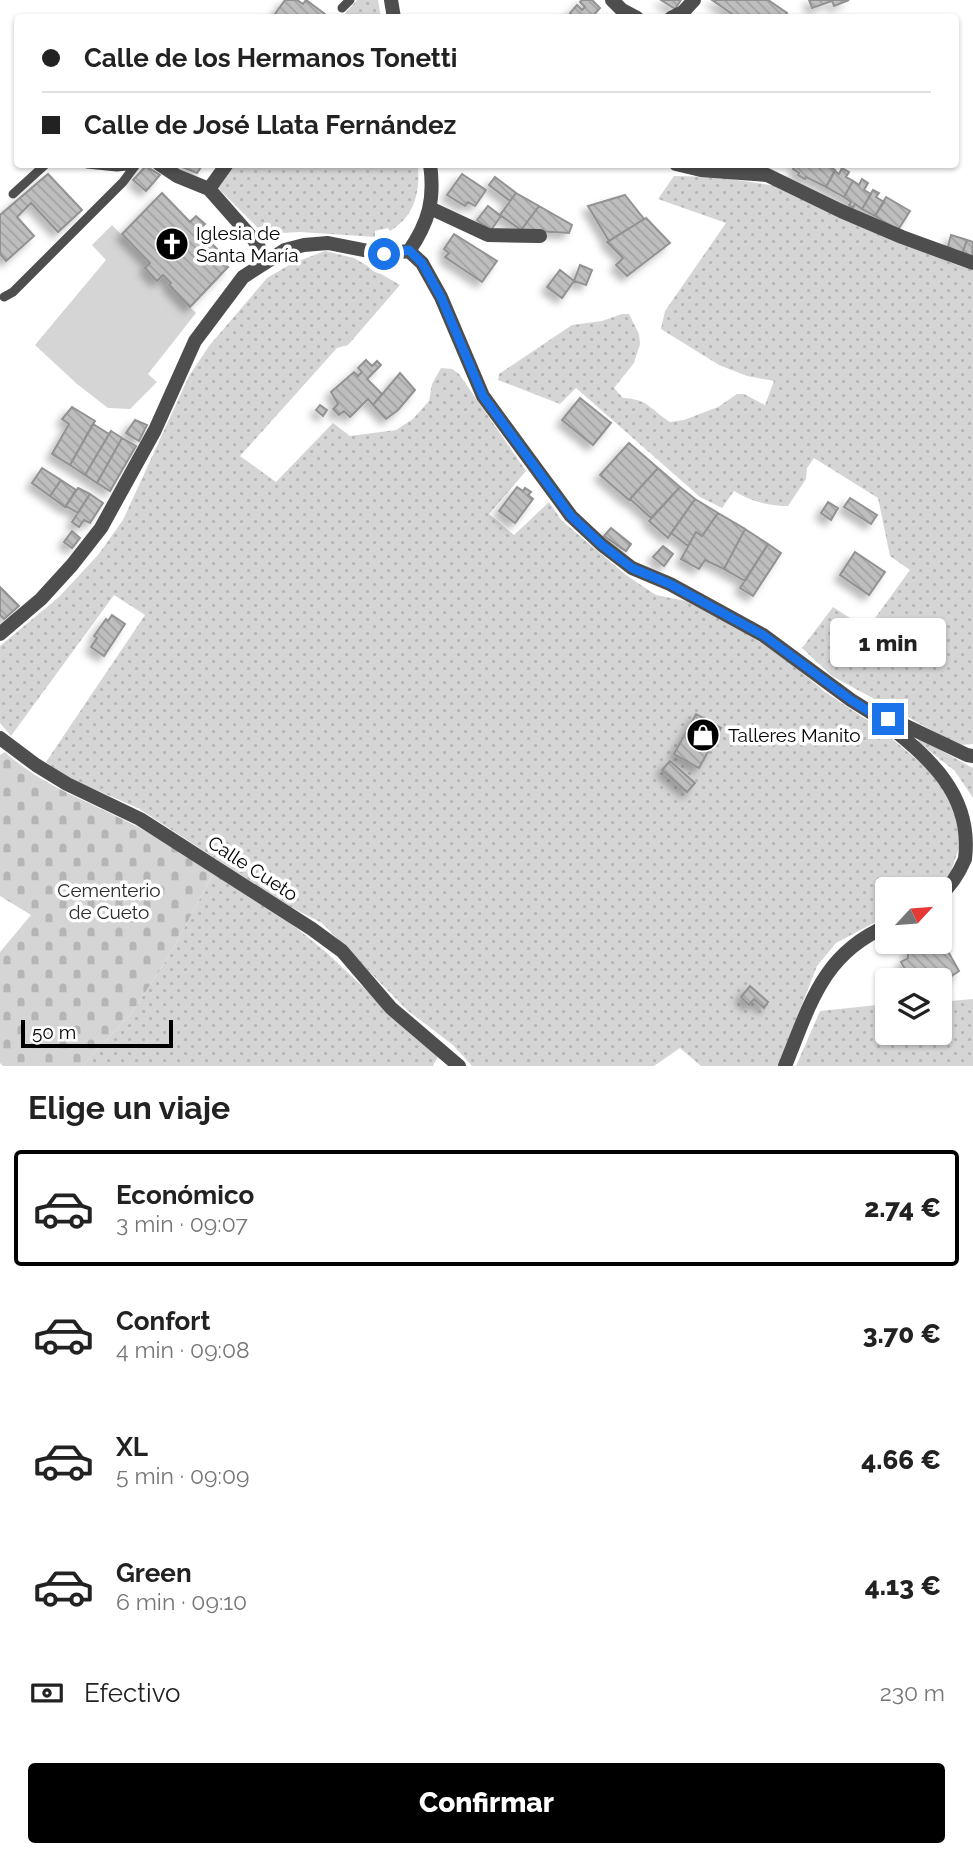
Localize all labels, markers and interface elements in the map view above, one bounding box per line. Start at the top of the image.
text: Calle de los Hermanos Tonetti [84,43,457,73]
text: Calle de José Llata Fernández [84,110,456,140]
place label: Iglesia de Santa María [196,222,299,266]
church icon: Iglesia de Santa María [153,225,191,263]
route start [368,238,400,270]
callout: 1 min [830,618,946,666]
text: 1 min [858,629,918,656]
route end [872,703,904,735]
shop icon: Talleres Manito [684,716,722,754]
place label: Talleres Manito [728,724,861,746]
street label: Calle Cueto [204,831,302,905]
north arrow [875,877,952,954]
map controls [875,877,952,1045]
park label: Cementerio de Cueto [57,879,161,923]
button: layers [875,968,952,1045]
scale bar [21,1017,173,1049]
text: 50 m [32,1021,76,1043]
text: Elige un viaje [28,1089,230,1126]
icon: car [32,1177,95,1240]
text: Económico [116,1180,254,1210]
text: 2.74 € [864,1193,941,1223]
text: 3 min · 09:07 [116,1210,248,1237]
icon: car [32,1303,95,1366]
text: Confort [116,1306,210,1336]
text: 3.70 € [863,1319,941,1349]
text: 4 min · 09:08 [116,1336,250,1363]
icon: car [32,1429,95,1492]
text: XL [116,1432,148,1462]
text: 4.66 € [861,1445,941,1475]
text: 5 min · 09:09 [116,1462,249,1489]
icon: car [32,1555,95,1618]
text: Green [116,1558,192,1588]
text: 4.13 € [865,1571,941,1601]
text: 6 min · 09:10 [116,1588,247,1615]
icon: cash [28,1674,66,1712]
text: Efectivo [84,1678,181,1708]
text: 230 m [880,1679,945,1706]
button: Confirmar [28,1763,945,1843]

